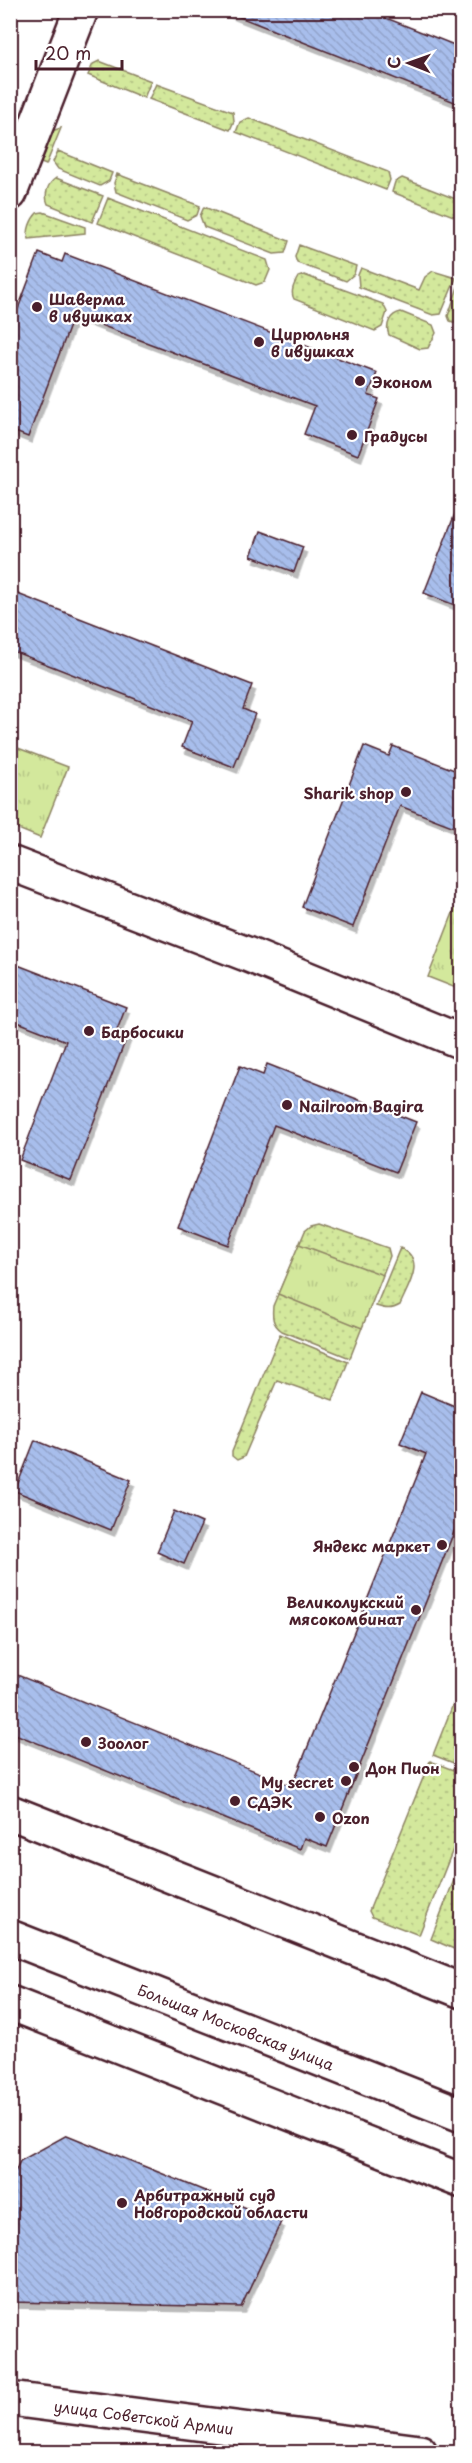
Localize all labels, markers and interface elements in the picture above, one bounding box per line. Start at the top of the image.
scale bar [36,33,122,71]
north arrow [379,33,439,93]
text: 20 m [45,39,91,66]
text: С [381,56,405,69]
place label: Шаверма в ивушках [49,287,133,327]
marker: Шаверма в ивушках [30,300,44,314]
place label: Цирюльня в ивушках [271,322,355,362]
marker: Цирюльня в ивушках [252,335,266,349]
place label: Эконом [372,370,432,393]
marker: Эконом [353,374,367,388]
place label: Градусы [364,424,428,447]
marker: Градусы [345,428,359,442]
place label: Sharik shop [303,781,394,804]
marker: Sharik shop [399,785,413,799]
place label: Барбосики [101,1020,184,1043]
marker: Барбосики [82,1024,96,1038]
place label: Nailroom Bagira [299,1094,424,1117]
marker: Nailroom Bagira [280,1098,294,1112]
place label: Яндекс маркет [313,1534,431,1557]
marker: Яндекс маркет [435,1538,449,1552]
place label: Великолукский мясокомбинат [286,1590,405,1630]
marker: Великолукский мясокомбинат [409,1603,423,1617]
place label: Зоолог [97,1731,150,1754]
marker: Зоолог [79,1735,93,1749]
place label: Дон Пион [365,1756,440,1779]
marker: Дон Пион [347,1760,361,1774]
place label: My secret [261,1770,334,1793]
marker: My secret [339,1774,353,1788]
place label: СДЭК [247,1790,292,1813]
marker: СДЭК [228,1794,242,1808]
place label: Ozon [332,1806,370,1829]
marker: Ozon [313,1810,327,1824]
street label: Большая Московская улица [134,1977,338,2075]
place label: Арбитражный суд Новгородской области [133,2183,308,2223]
marker: Арбитражный суд Новгородской области [115,2196,129,2210]
street label: улица Советской Армии [53,2393,235,2439]

